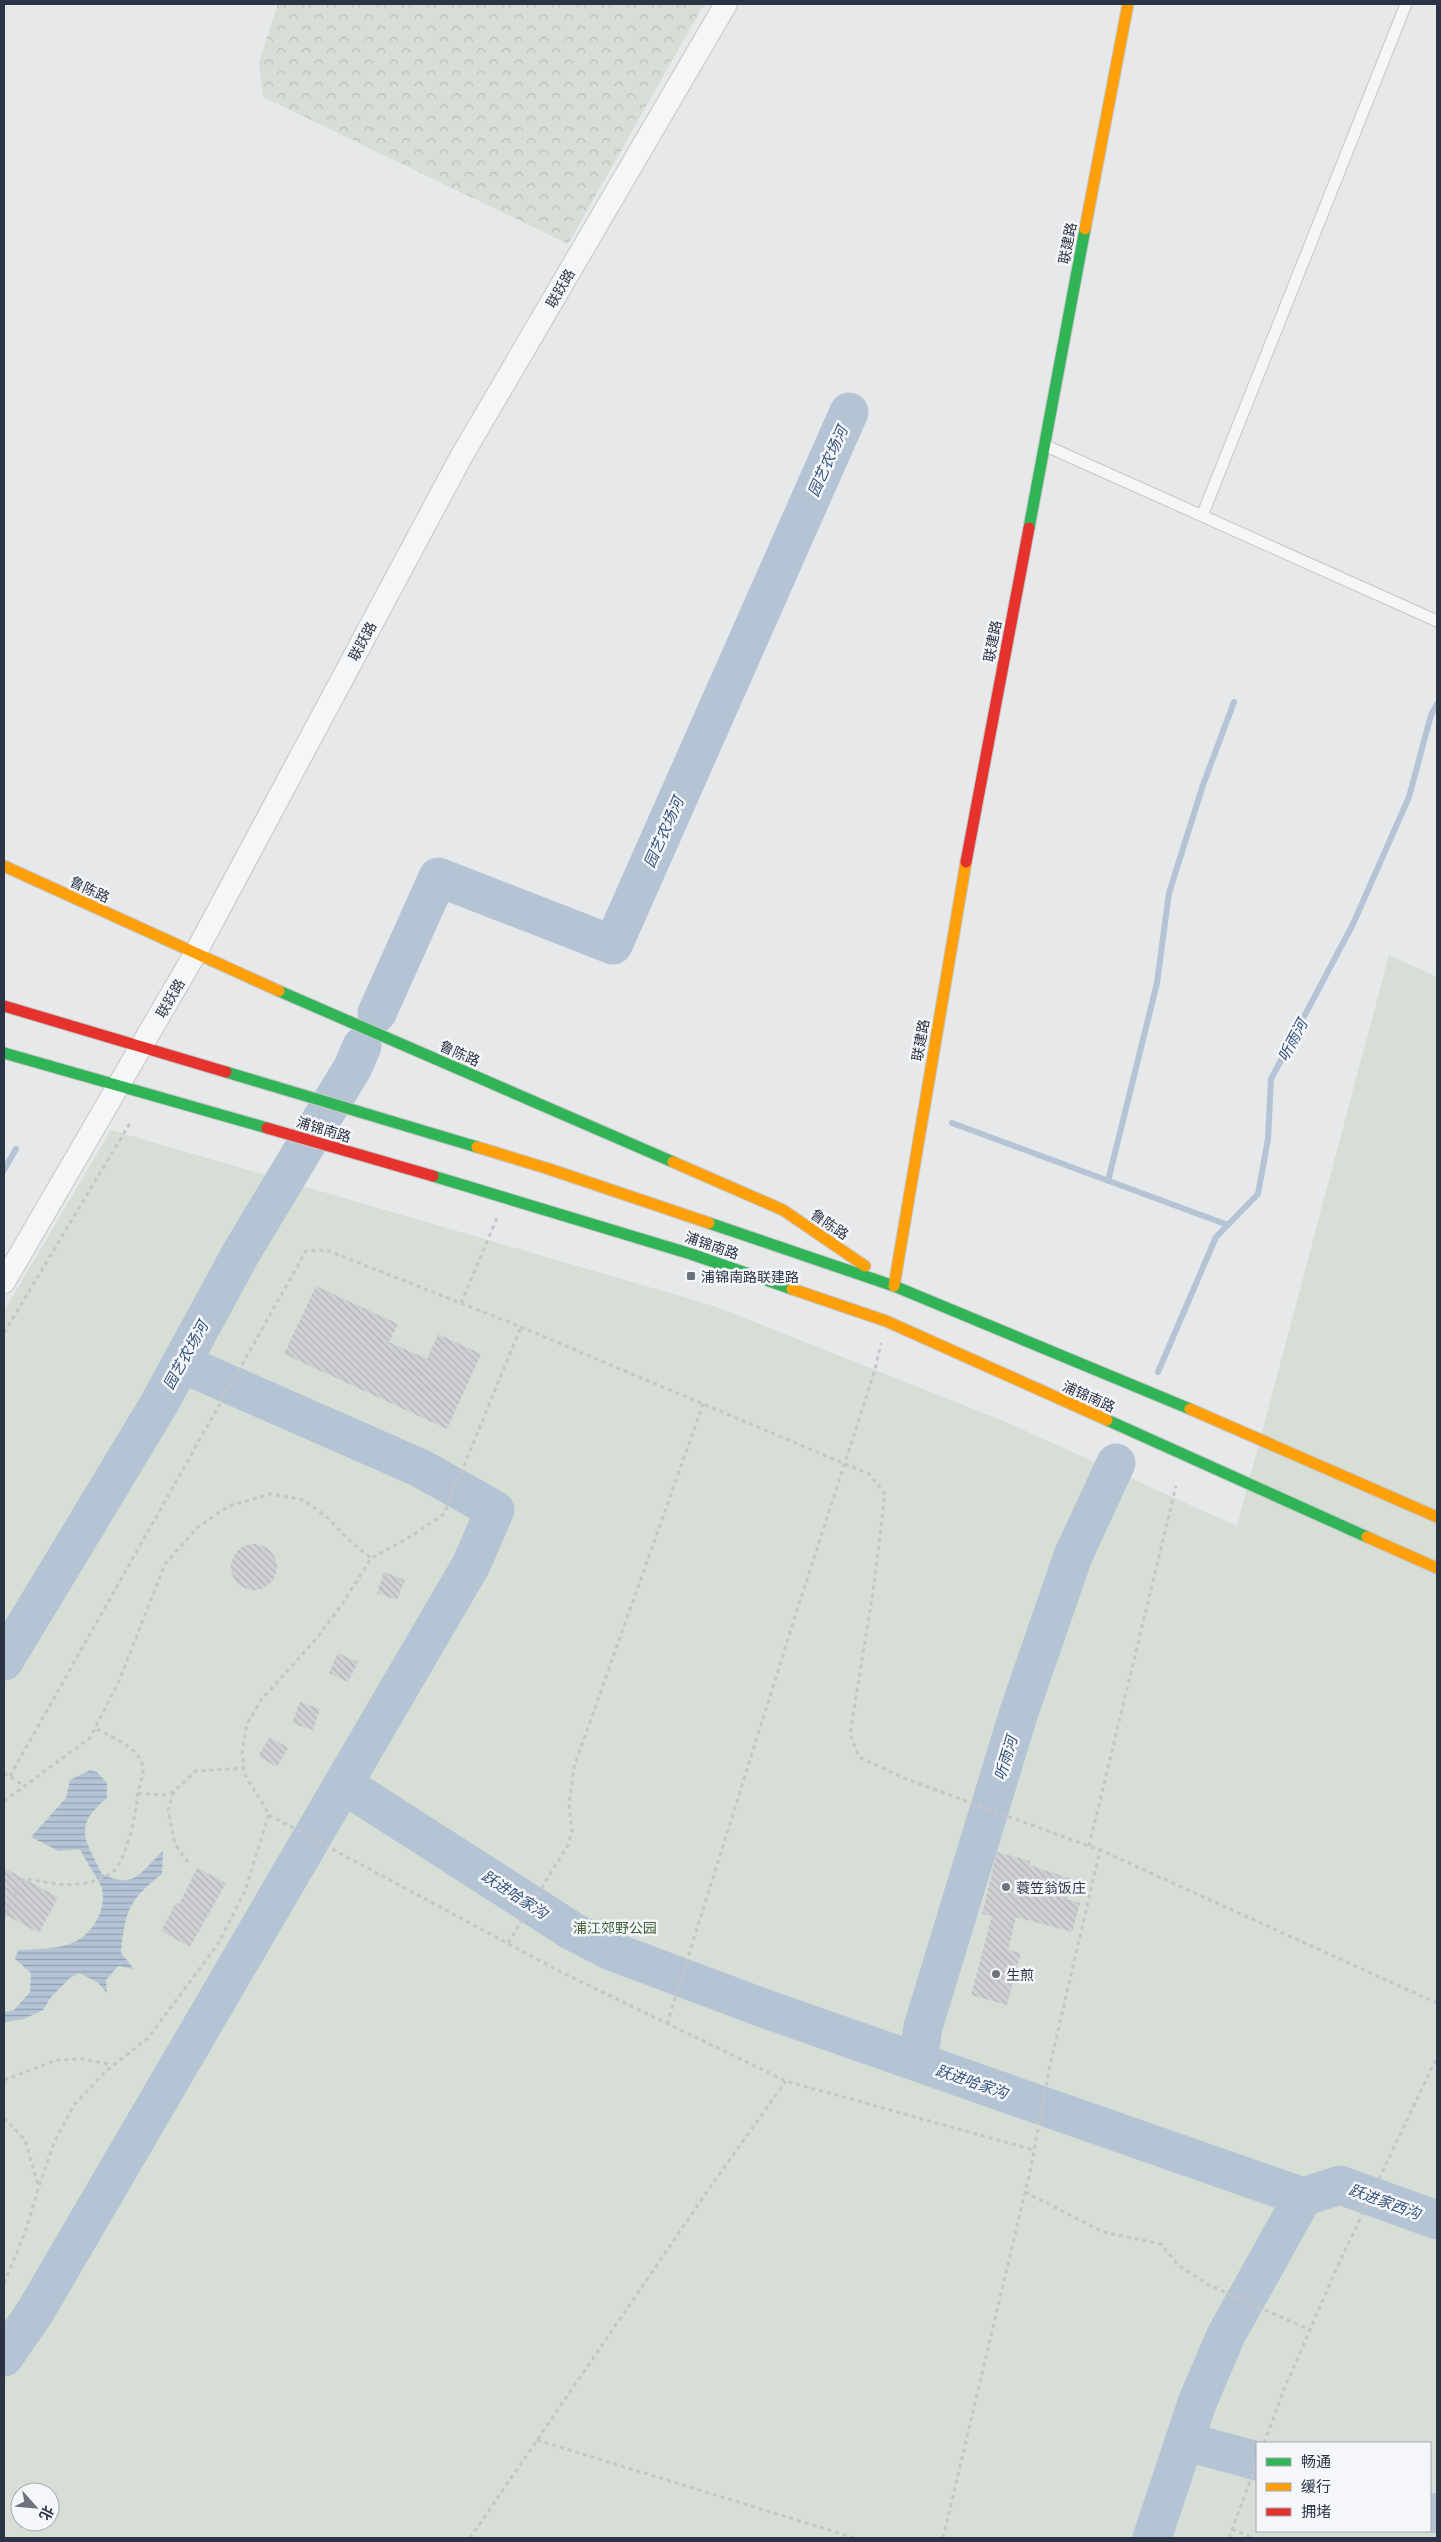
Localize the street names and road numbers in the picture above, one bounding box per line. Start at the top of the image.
street label: 联建路 [1054,221,1080,265]
street label: 联跃路 [541,265,579,311]
street label: 联跃路 [344,618,380,664]
street label: 联建路 [979,619,1005,663]
street label: 鲁陈路 [67,872,113,906]
street label: 联跃路 [151,975,189,1021]
street label: 联建路 [907,1018,933,1062]
street label: 鲁陈路 [437,1036,483,1070]
street label: 浦锦南路 [294,1112,354,1146]
street label: 鲁陈路 [807,1204,853,1244]
street label: 浦锦南路 [682,1227,742,1263]
street label: 浦锦南路 [1060,1376,1118,1416]

